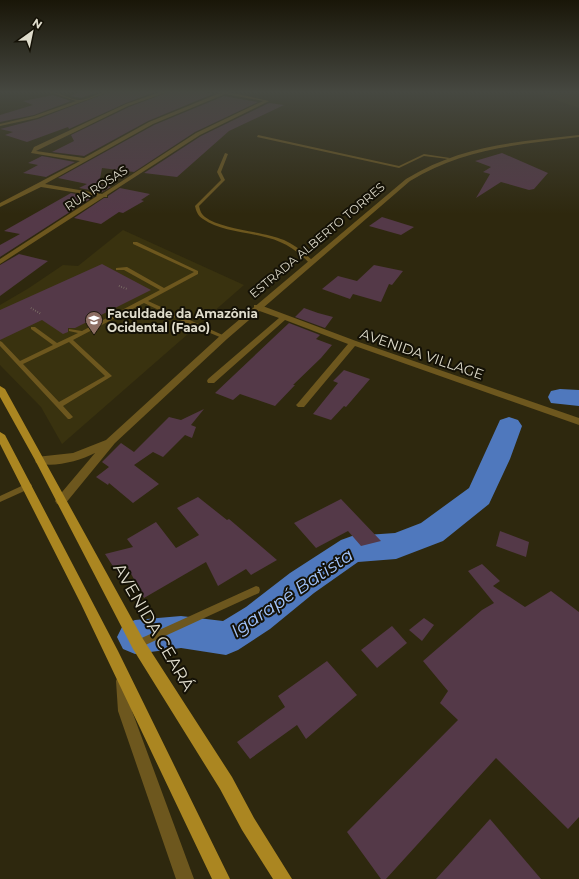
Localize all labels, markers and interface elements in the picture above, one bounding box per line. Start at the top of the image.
north arrow [12,12,52,52]
text: N [30,15,45,32]
street label: RUA ROSAS [62,162,130,214]
street label: ESTRADA ALBERTO TORRES [246,179,388,301]
place label: Faculdade da Amazônia Ocidental (Faao) [107,306,258,335]
school or university icon: Faculdade da Amazônia Ocidental (Faao) [84,310,104,335]
street label: AVENIDA VILLAGE [358,324,486,384]
water label: Igarapé Batista [227,544,357,642]
street label: AVENIDA CEARÁ [109,560,199,695]

